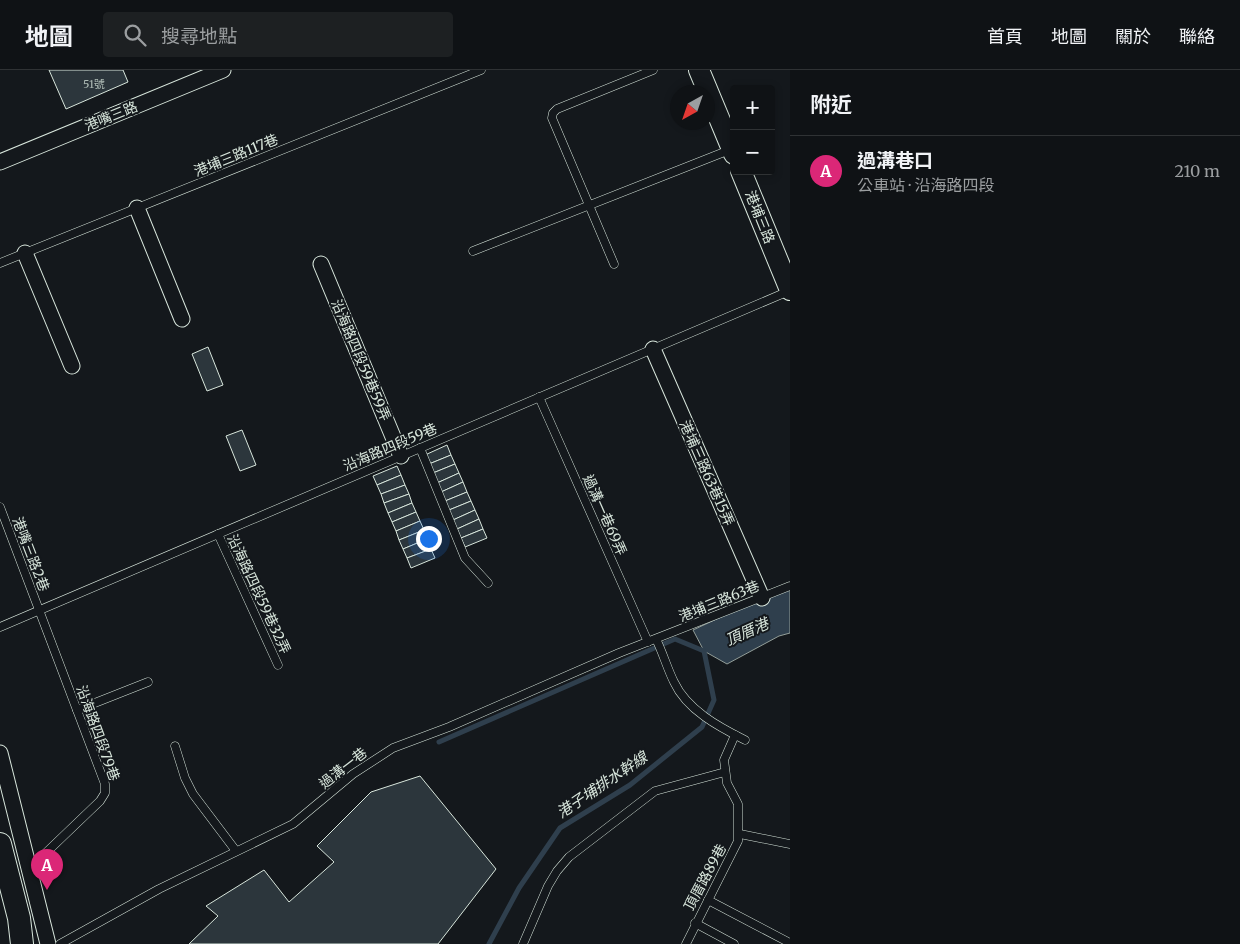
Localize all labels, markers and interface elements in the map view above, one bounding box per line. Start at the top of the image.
search box [103,12,453,57]
text: 地圖 [25,21,73,52]
icon: search [121,21,149,49]
text: 搜尋地點 [161,24,237,48]
text: 首頁 [987,25,1023,48]
text: 地圖 [1051,25,1087,48]
text: 關於 [1115,25,1151,48]
text: 聯絡 [1179,25,1215,48]
house number: 51號 [83,77,105,91]
north arrow [670,85,715,130]
map controls [730,85,775,175]
button: + [730,85,775,130]
text: 附近 [810,91,852,118]
street label: 港嘴三路 [82,97,140,135]
street label: 港埔三路117巷 [191,130,281,180]
button: − [730,130,775,175]
text: 過溝巷口 [857,148,933,172]
text: A [820,161,832,181]
text: 210 m [1175,161,1220,181]
text: 公車站 · 沿海路四段 [857,175,994,195]
street label: 港埔三路 [741,188,779,246]
street label: 沿海路四段59巷59弄 [327,296,395,424]
street label: 港埔三路63巷15弄 [676,417,738,529]
street label: 沿海路四段59巷 [340,419,440,475]
street label: 過溝一巷69弄 [579,472,631,558]
street label: 港嘴三路2巷 [9,514,53,594]
your location [416,526,442,552]
street label: 沿海路四段59巷32弄 [223,531,295,657]
street label: 港埔三路63巷 [676,577,762,625]
water label: 頂厝港 [722,613,773,649]
street label: 沿海路四段79巷 [72,683,124,783]
street label: 過溝一巷 [315,744,371,792]
water label: 港子埔排水幹線 [553,746,652,822]
street label: 頂厝路89巷 [680,841,730,913]
pin: A [31,849,63,890]

